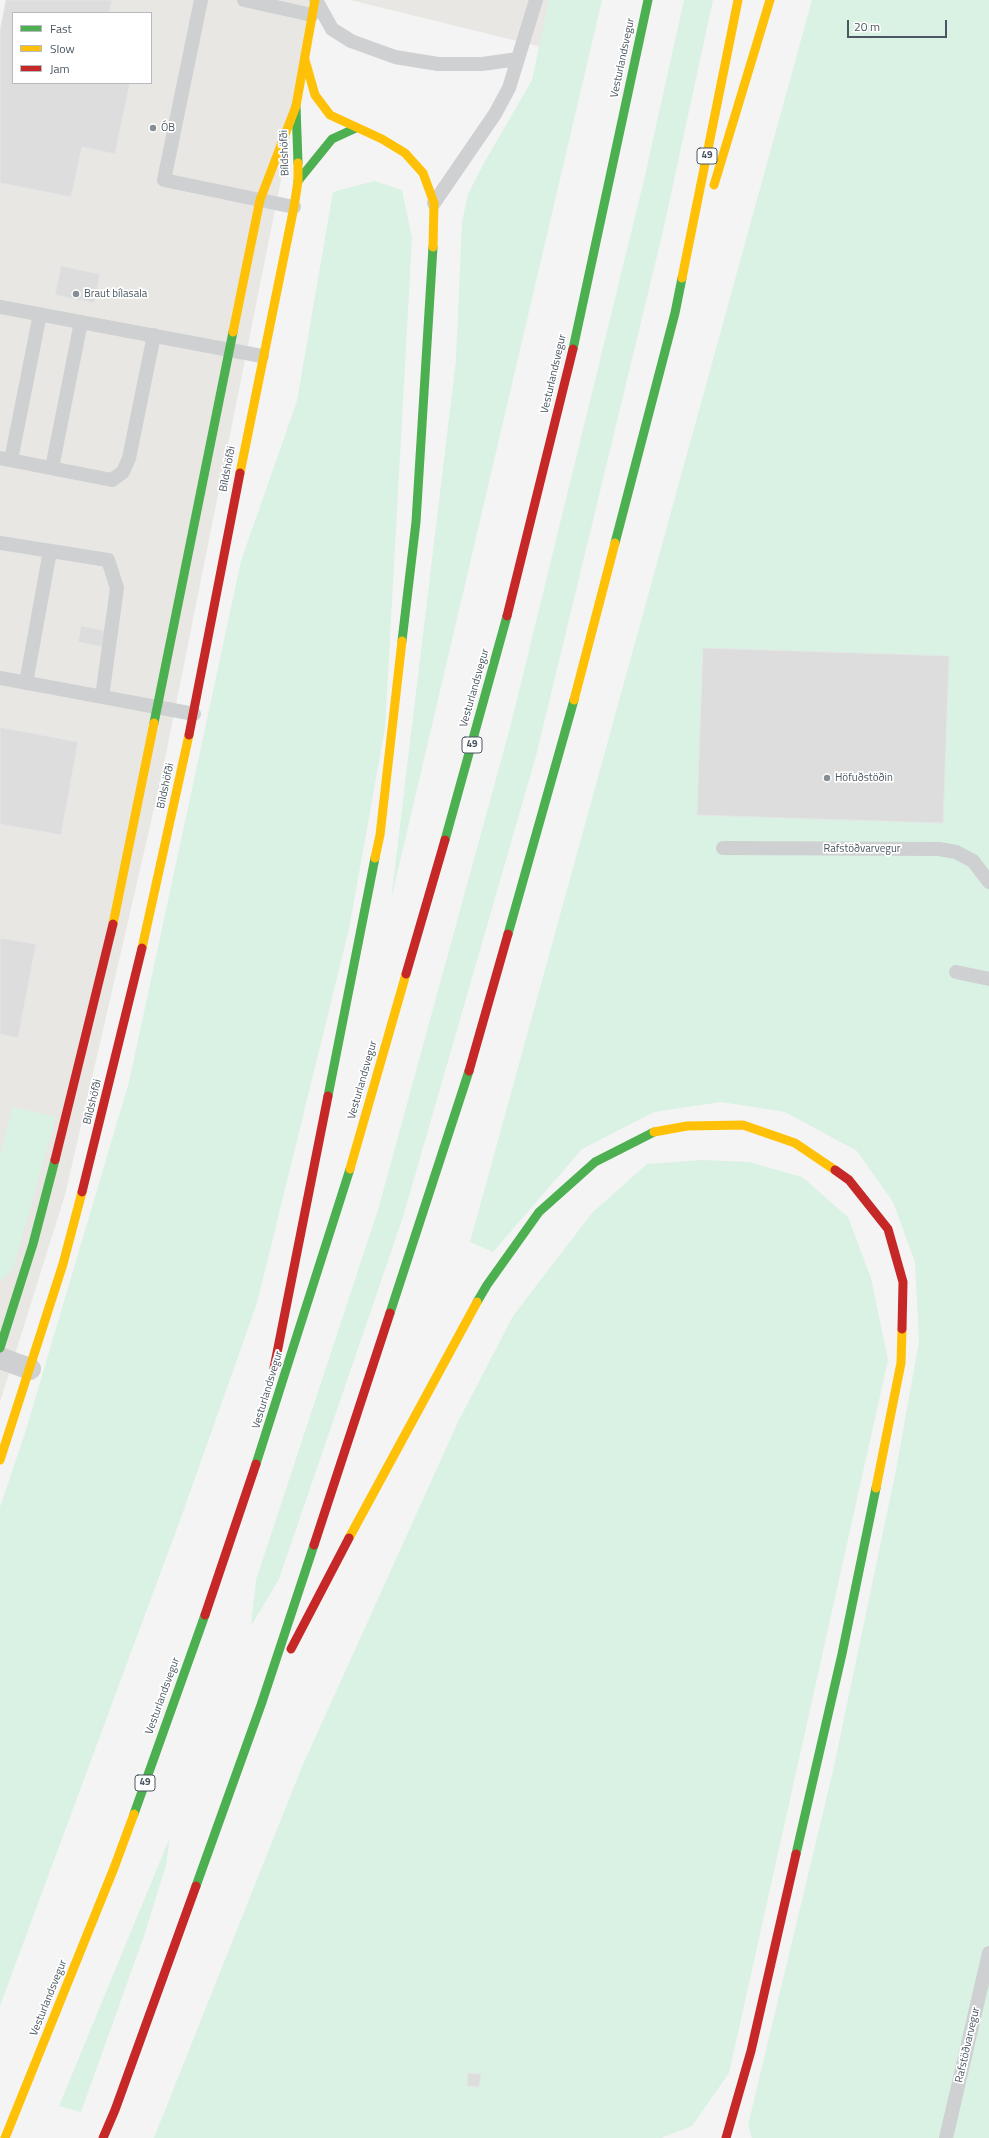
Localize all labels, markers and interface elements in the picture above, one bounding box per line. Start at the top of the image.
legend [12,12,152,84]
scale bar [849,12,949,38]
street label: Vesturlandsvegur [608,17,638,99]
text: 20 m [854,17,880,36]
text: Fast [50,19,72,38]
text: Slow [50,39,75,58]
text: Jam [50,59,70,78]
place label: ÓB [161,121,175,135]
marker: ÓB [148,123,158,133]
street label: Bíldshöfði [278,130,292,176]
road number: 49 [697,148,717,164]
place label: Braut bílasala [84,287,147,301]
marker: Braut bílasala [71,289,81,299]
street label: Vesturlandsvegur [538,333,570,415]
street label: Bíldshöfði [217,445,239,493]
street label: Vesturlandsvegur [457,647,493,729]
road number: 49 [462,737,482,753]
street label: Bíldshöfði [155,762,177,810]
place label: Höfuðstöðin [835,771,893,785]
marker: Höfuðstöðin [822,773,832,783]
street label: Rafstöðvarvegur [823,842,901,856]
street label: Vesturlandsvegur [345,1039,381,1121]
street label: Bíldshöfði [81,1078,105,1126]
street label: Vesturlandsvegur [250,1349,286,1431]
street label: Vesturlandsvegur [143,1656,183,1736]
road number: 49 [135,1775,155,1791]
street label: Vesturlandsvegur [28,1958,70,2038]
street label: Rafstöðvarvegur [953,2006,983,2084]

